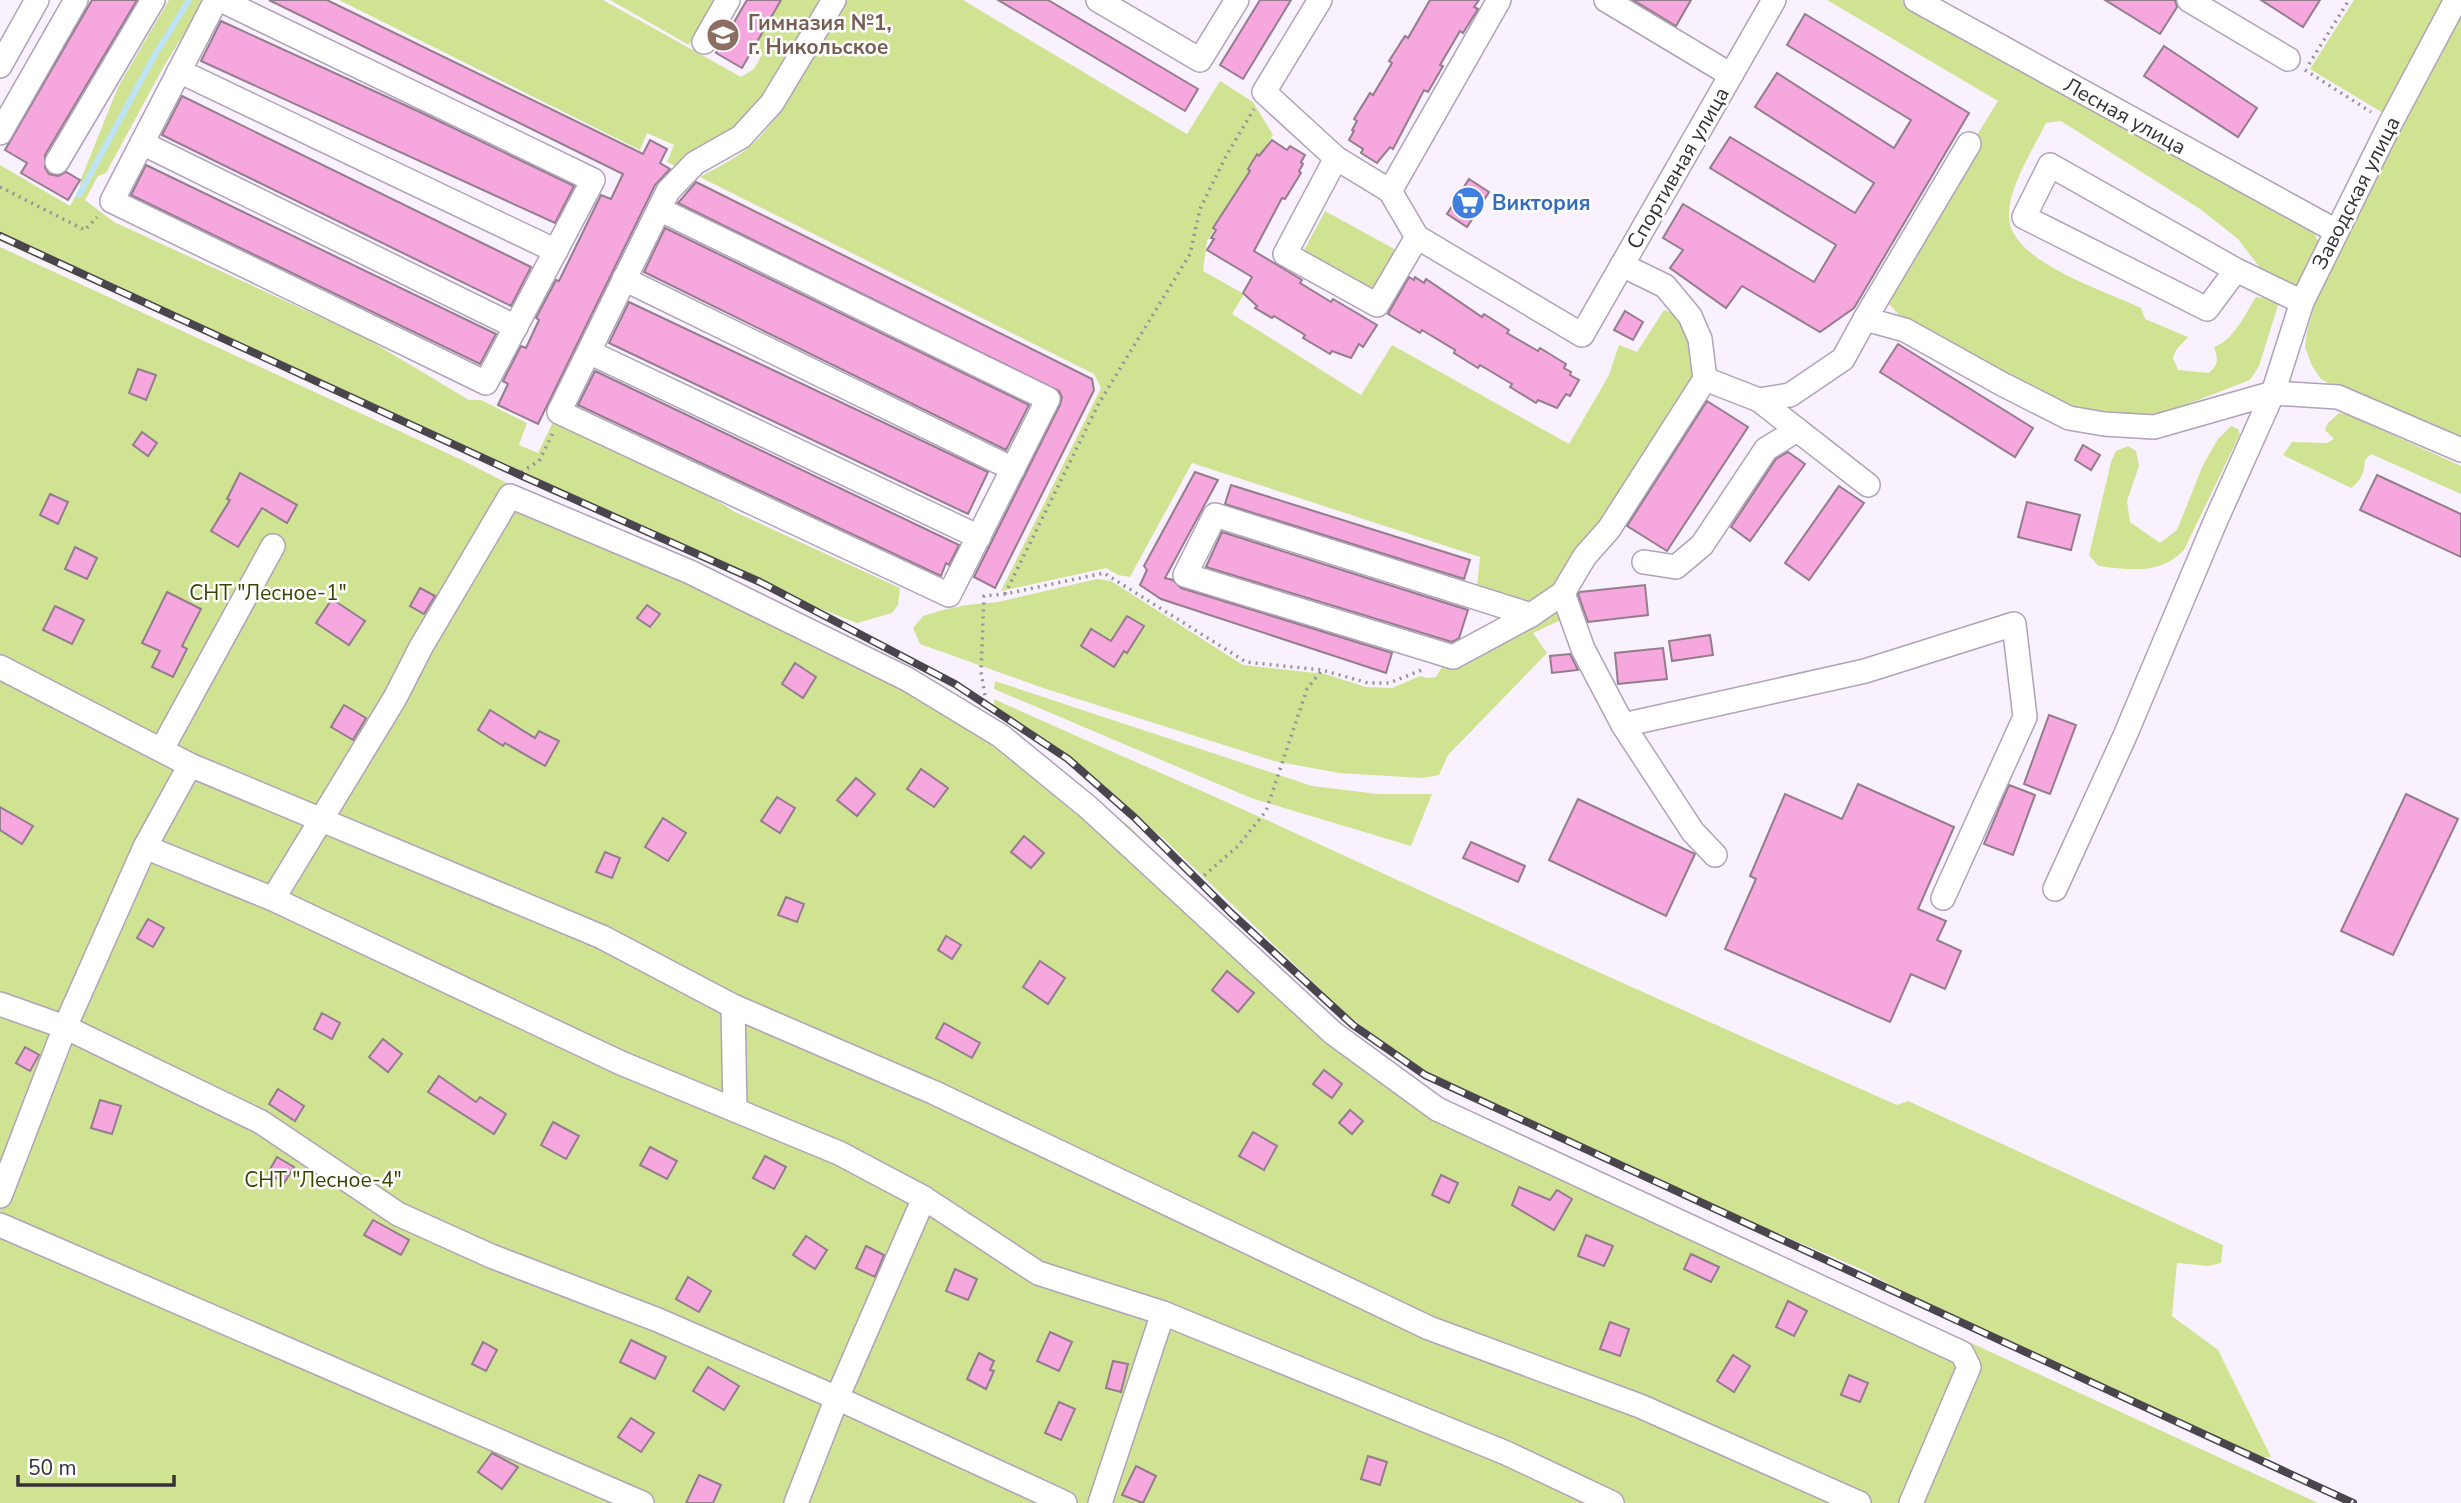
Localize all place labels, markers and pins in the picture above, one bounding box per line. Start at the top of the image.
place label: Гимназия №1, г. Никольское [748,9,892,61]
school or university icon: Гимназия №1, г. Никольское [704,16,742,54]
supermarket icon: Виктория [1449,184,1487,222]
place label: Виктория [1492,189,1590,217]

